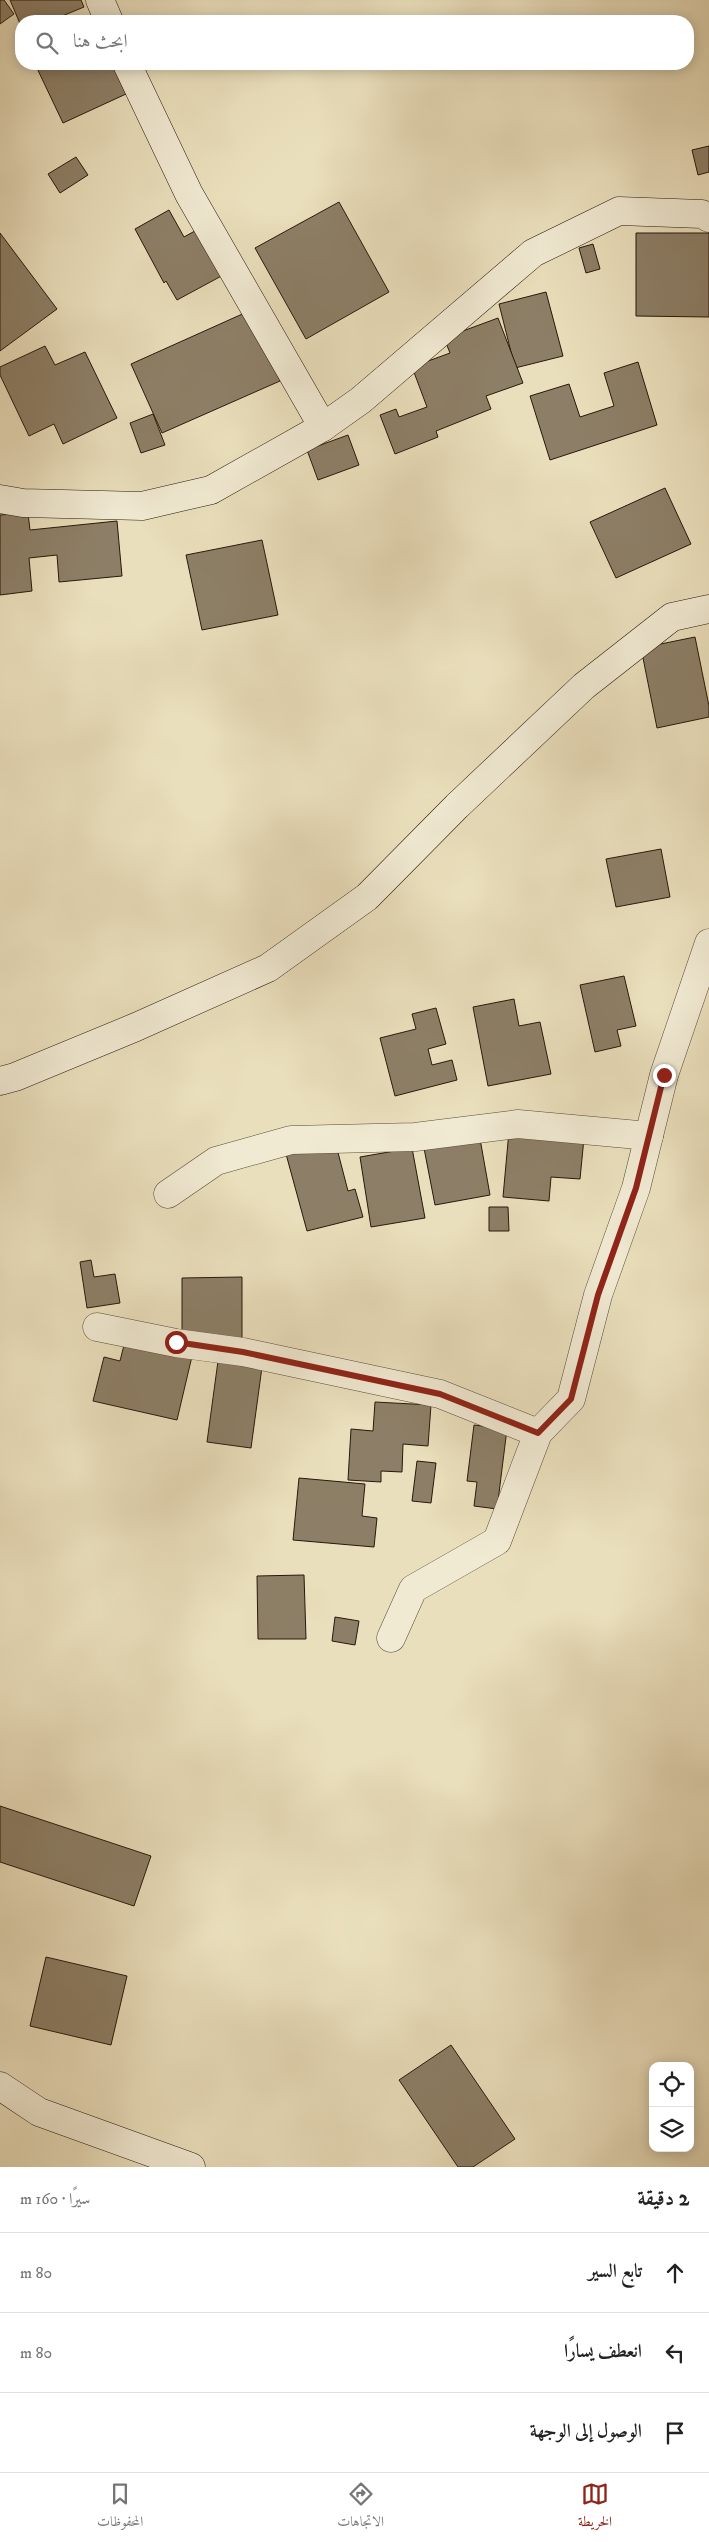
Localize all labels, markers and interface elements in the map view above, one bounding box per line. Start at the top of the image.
search box [15,15,694,70]
icon: search [33,29,61,57]
text: ابحث هنا [73,30,128,53]
route end [653,1064,676,1087]
route start [165,1331,188,1354]
map controls [649,2062,694,2152]
button: locate [649,2062,694,2107]
button: layers [649,2107,694,2152]
text: 2 دقيقة [638,2186,689,2212]
text: سيرًا · 160 m [20,2189,90,2209]
icon: ahead [661,2259,689,2287]
text: تابع السير [588,2260,642,2283]
text: 80 m [20,2263,52,2283]
icon: left [661,2339,689,2367]
text: انعطف يسارًا [564,2340,642,2363]
text: 80 m [20,2343,52,2363]
icon: arrive [661,2419,689,2447]
text: الوصول إلى الوجهة [530,2420,642,2443]
tab: المحفوظات [97,2480,143,2535]
tab: الاتجاهات [337,2480,384,2535]
tab: الخريطة [578,2480,612,2535]

